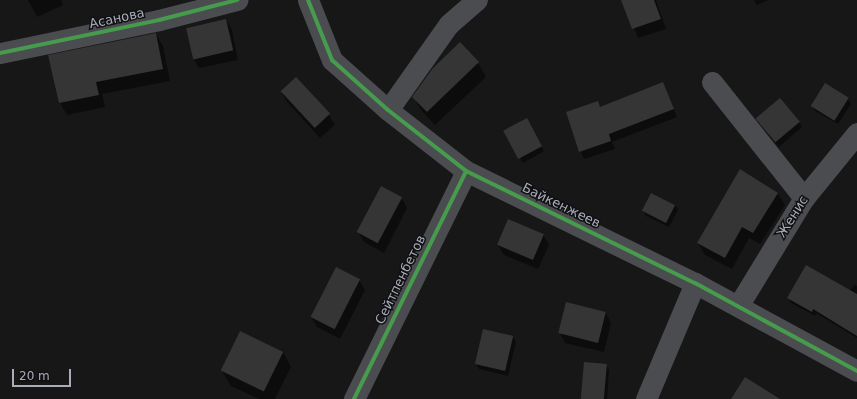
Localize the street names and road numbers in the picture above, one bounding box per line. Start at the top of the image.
street label: Асанова [88,6,146,32]
street label: Байкенжеев [519,180,603,232]
street label: Женис [774,193,812,241]
street label: Сейтпенбетов [373,233,429,327]

